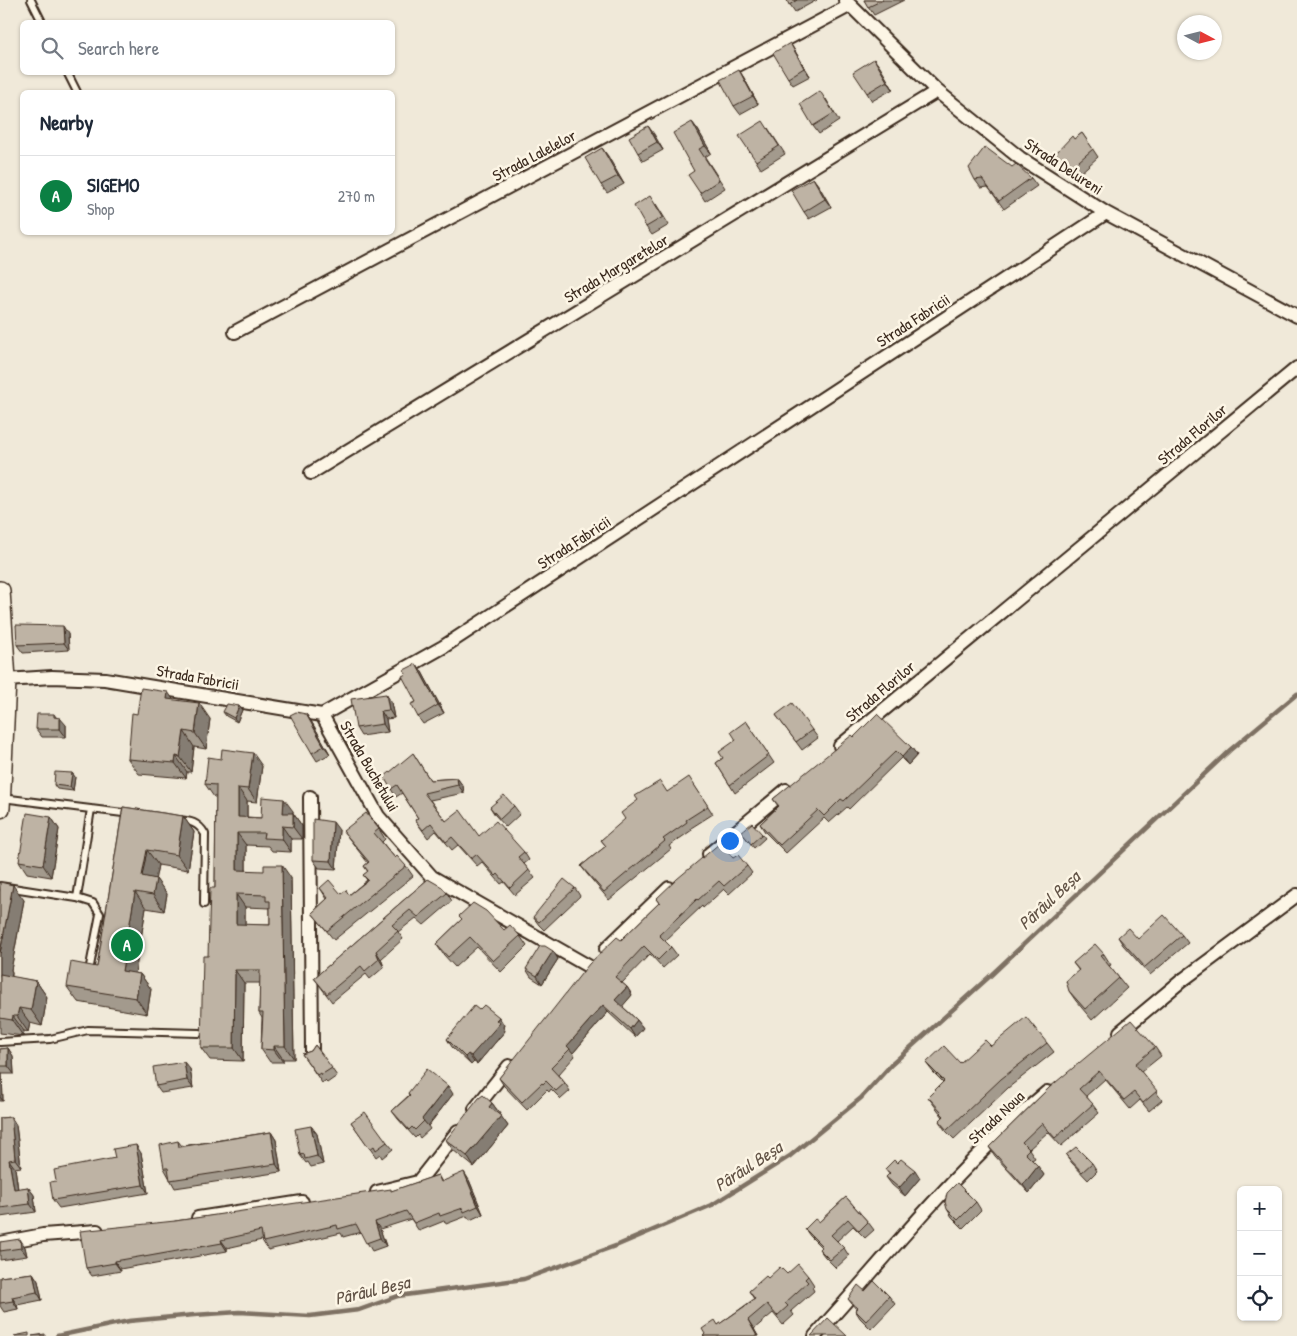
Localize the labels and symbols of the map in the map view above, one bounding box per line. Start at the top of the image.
north arrow [1177,15,1222,60]
street label: Strada Lalelelor [488,124,580,186]
street label: Strada Delureni [1020,132,1108,200]
street label: Strada Margaretelor [560,228,672,308]
street label: Strada Fabricii [872,288,954,352]
street label: Strada Florilor [1152,398,1232,470]
street label: Strada Fabricii [533,510,615,574]
street label: Strada Florilor [840,655,920,727]
street label: Strada Fabricii [155,659,241,695]
street label: Strada Buchetului [335,717,405,815]
your location [717,828,743,854]
water label: Pârâul Beșa [1013,864,1087,935]
pin: A [111,926,143,964]
street label: Strada Noua [963,1085,1029,1149]
water label: Pârâul Beșa [709,1134,788,1197]
water label: Pârâul Beșa [332,1269,414,1311]

